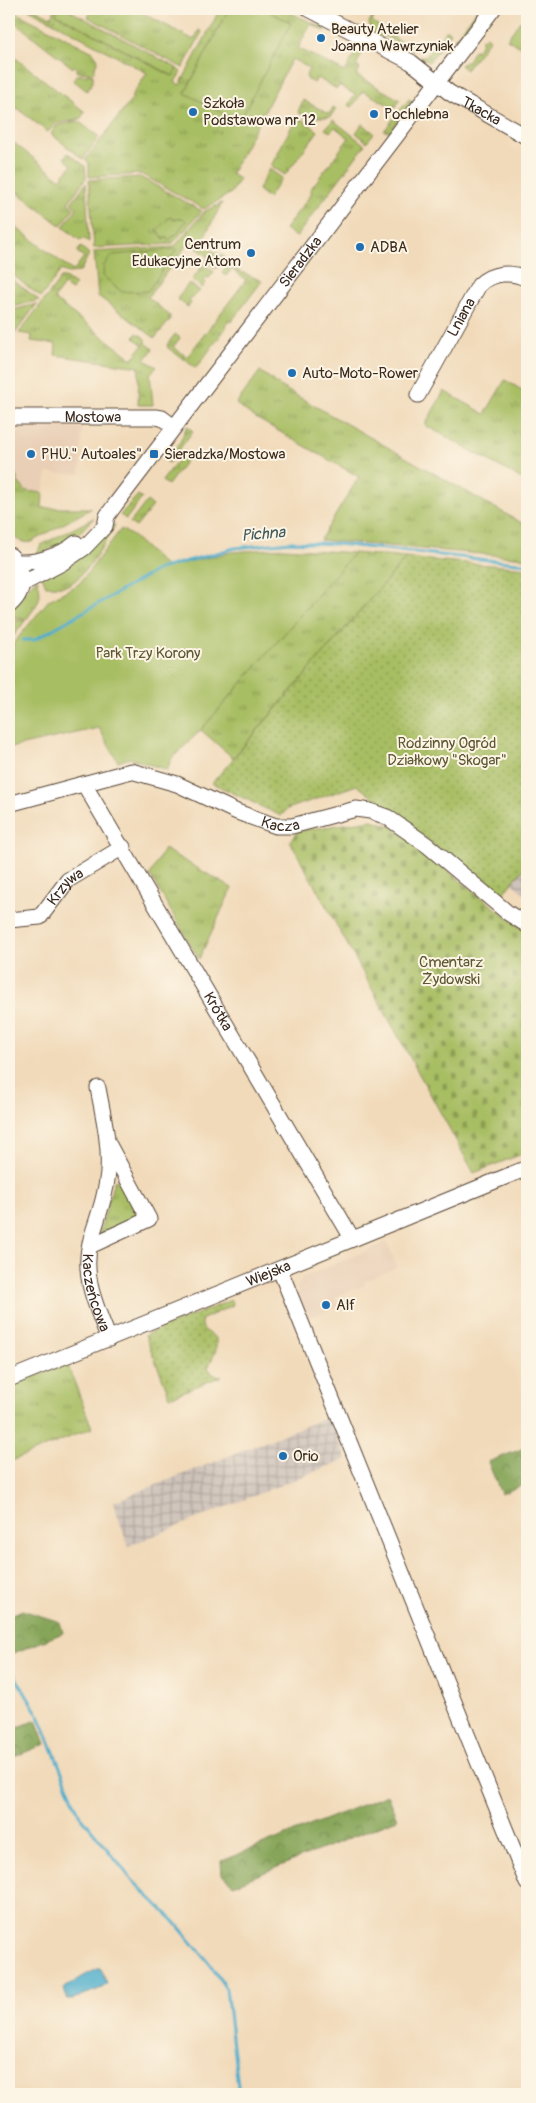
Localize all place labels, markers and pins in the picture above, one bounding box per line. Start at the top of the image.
place label: Beauty Atelier Joanna Wawrzyniak [331,20,455,56]
marker: Beauty Atelier Joanna Wawrzyniak [315,32,327,44]
place label: Szkoła Podstawowa nr 12 [203,94,316,130]
place label: Pochlebna [384,105,449,124]
marker: Szkoła Podstawowa nr 12 [187,106,199,118]
marker: Pochlebna [368,108,380,120]
place label: Centrum Edukacyjne Atom [132,235,241,271]
place label: ADBA [370,238,408,257]
marker: ADBA [354,241,366,253]
marker: Centrum Edukacyjne Atom [245,247,257,259]
place label: Auto-Moto-Rower [302,364,419,383]
marker: Auto-Moto-Rower [286,367,298,379]
place label: PHU." Autoales" [41,445,142,464]
place label: Sieradzka/Mostowa [164,445,286,464]
marker: PHU." Autoales" [25,448,37,460]
marker: Sieradzka/Mostowa [148,448,160,460]
place label: Alf [336,1296,355,1315]
marker: Alf [320,1299,332,1311]
place label: Orio [293,1447,319,1466]
marker: Orio [277,1450,289,1462]

